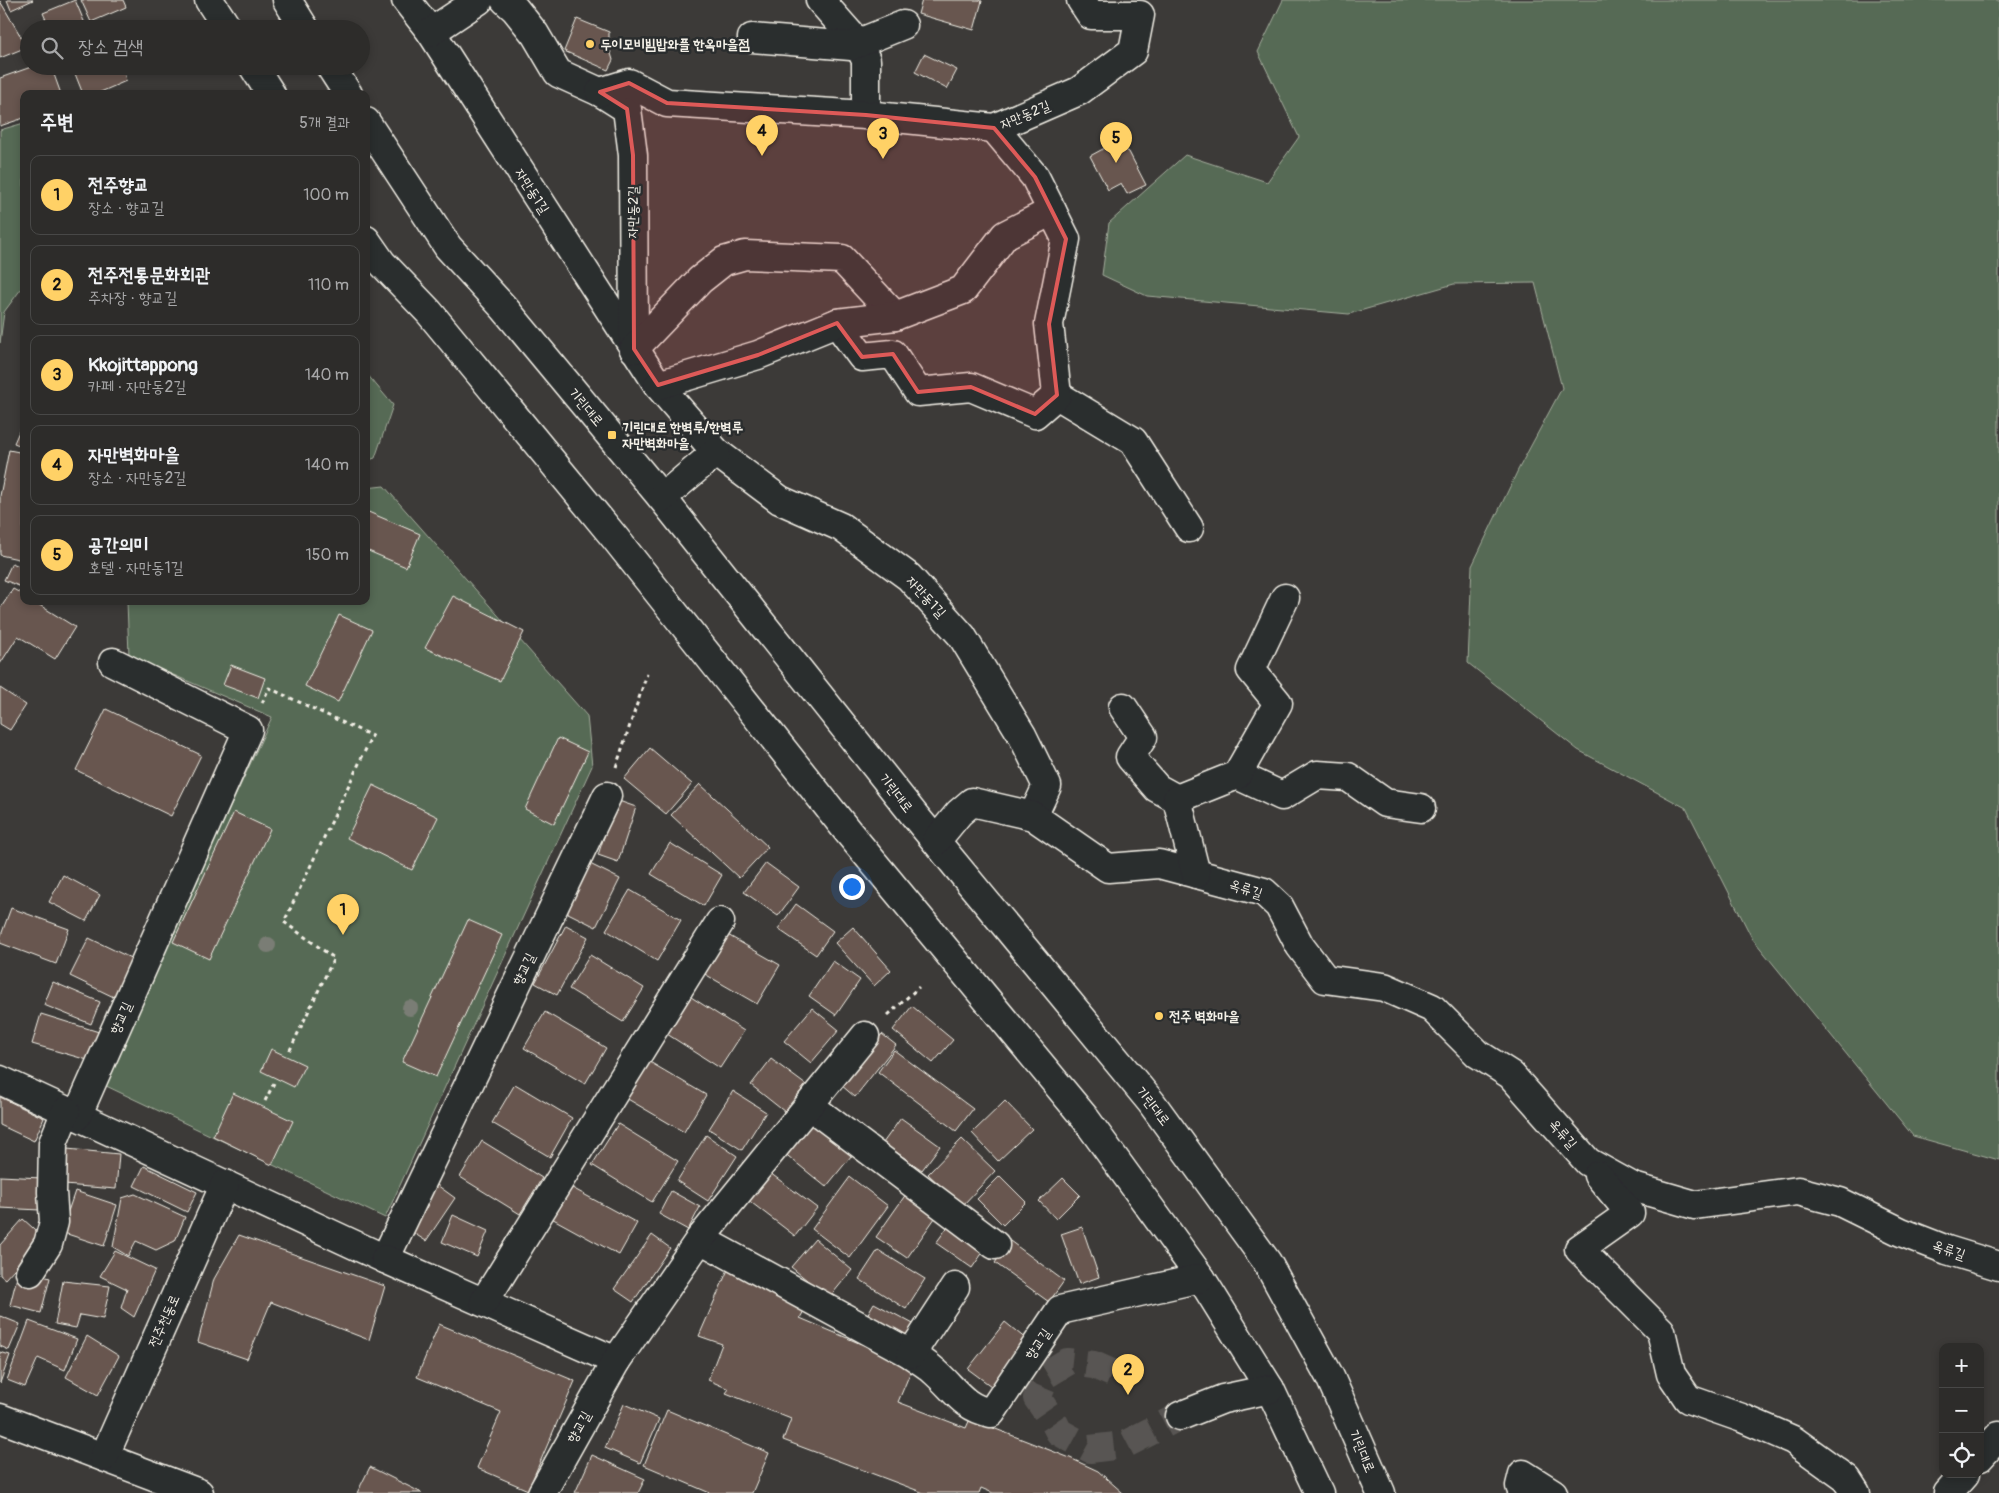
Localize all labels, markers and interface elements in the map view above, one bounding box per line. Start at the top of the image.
search box [20,20,370,75]
icon: search [38,34,66,62]
text: 장소 검색 [78,35,143,59]
place label: 두이모비빔밥와플 한옥마을점 [600,36,750,53]
marker: 두이모비빔밥와플 한옥마을점 [584,38,596,50]
street label: 자만동2길 [997,97,1053,133]
text: 주변 [40,109,74,136]
text: 5개 결과 [299,113,350,133]
pin: 4 [746,115,778,156]
pin: 3 [867,118,899,159]
pin: 5 [1100,122,1132,163]
street label: 자만동1길 [511,165,553,217]
text: 전주향교 [88,173,149,197]
text: 1 [54,185,60,205]
text: 100 m [303,185,349,205]
street label: 자만동2길 [624,185,642,239]
text: 장소 · 향교길 [88,198,165,218]
text: 전주전통문화회관 [88,263,210,287]
text: 2 [53,275,61,295]
text: 110 m [308,275,349,295]
text: 주차장 · 향교길 [88,288,177,308]
text: Kkojittappong [88,353,198,377]
text: 3 [53,365,61,385]
text: 140 m [305,365,349,385]
text: 카페 · 자만동2길 [88,377,186,397]
street label: 기린대로 [565,384,607,430]
place label: 기린대로 한벽루/한벽루 자만벽화마을 [622,419,743,452]
marker: 기린대로 한벽루/한벽루 자만벽화마을 [606,429,618,441]
text: 자만벽화마을 [88,443,180,467]
text: 4 [52,455,62,475]
text: 140 m [305,455,349,475]
text: 장소 · 자만동2길 [88,468,186,488]
text: 공간의미 [88,533,149,557]
text: 5 [53,545,61,565]
text: 150 m [305,545,349,565]
text: 호텔 · 자만동1길 [88,558,184,578]
street label: 자만동1길 [903,573,950,622]
street label: 기린대로 [875,770,917,816]
your location [839,874,865,900]
street label: 옥류길 [1227,876,1265,903]
pin: 1 [327,894,359,935]
street label: 향교길 [509,949,539,988]
street label: 향교길 [106,998,136,1037]
place label: 전주 벽화마을 [1169,1008,1240,1025]
marker: 전주 벽화마을 [1153,1010,1165,1022]
street label: 기린대로 [1132,1083,1174,1129]
street label: 옥류길 [1545,1116,1581,1153]
street label: 옥류길 [1930,1236,1968,1264]
street label: 전주천동로 [145,1292,183,1350]
street label: 향교길 [1022,1325,1055,1363]
map controls [1939,1343,1984,1478]
button: + [1939,1343,1984,1388]
pin: 2 [1112,1354,1144,1395]
button: − [1939,1388,1984,1433]
street label: 향교길 [563,1407,595,1446]
street label: 기린대로 [1345,1427,1379,1475]
button: locate [1939,1433,1984,1478]

